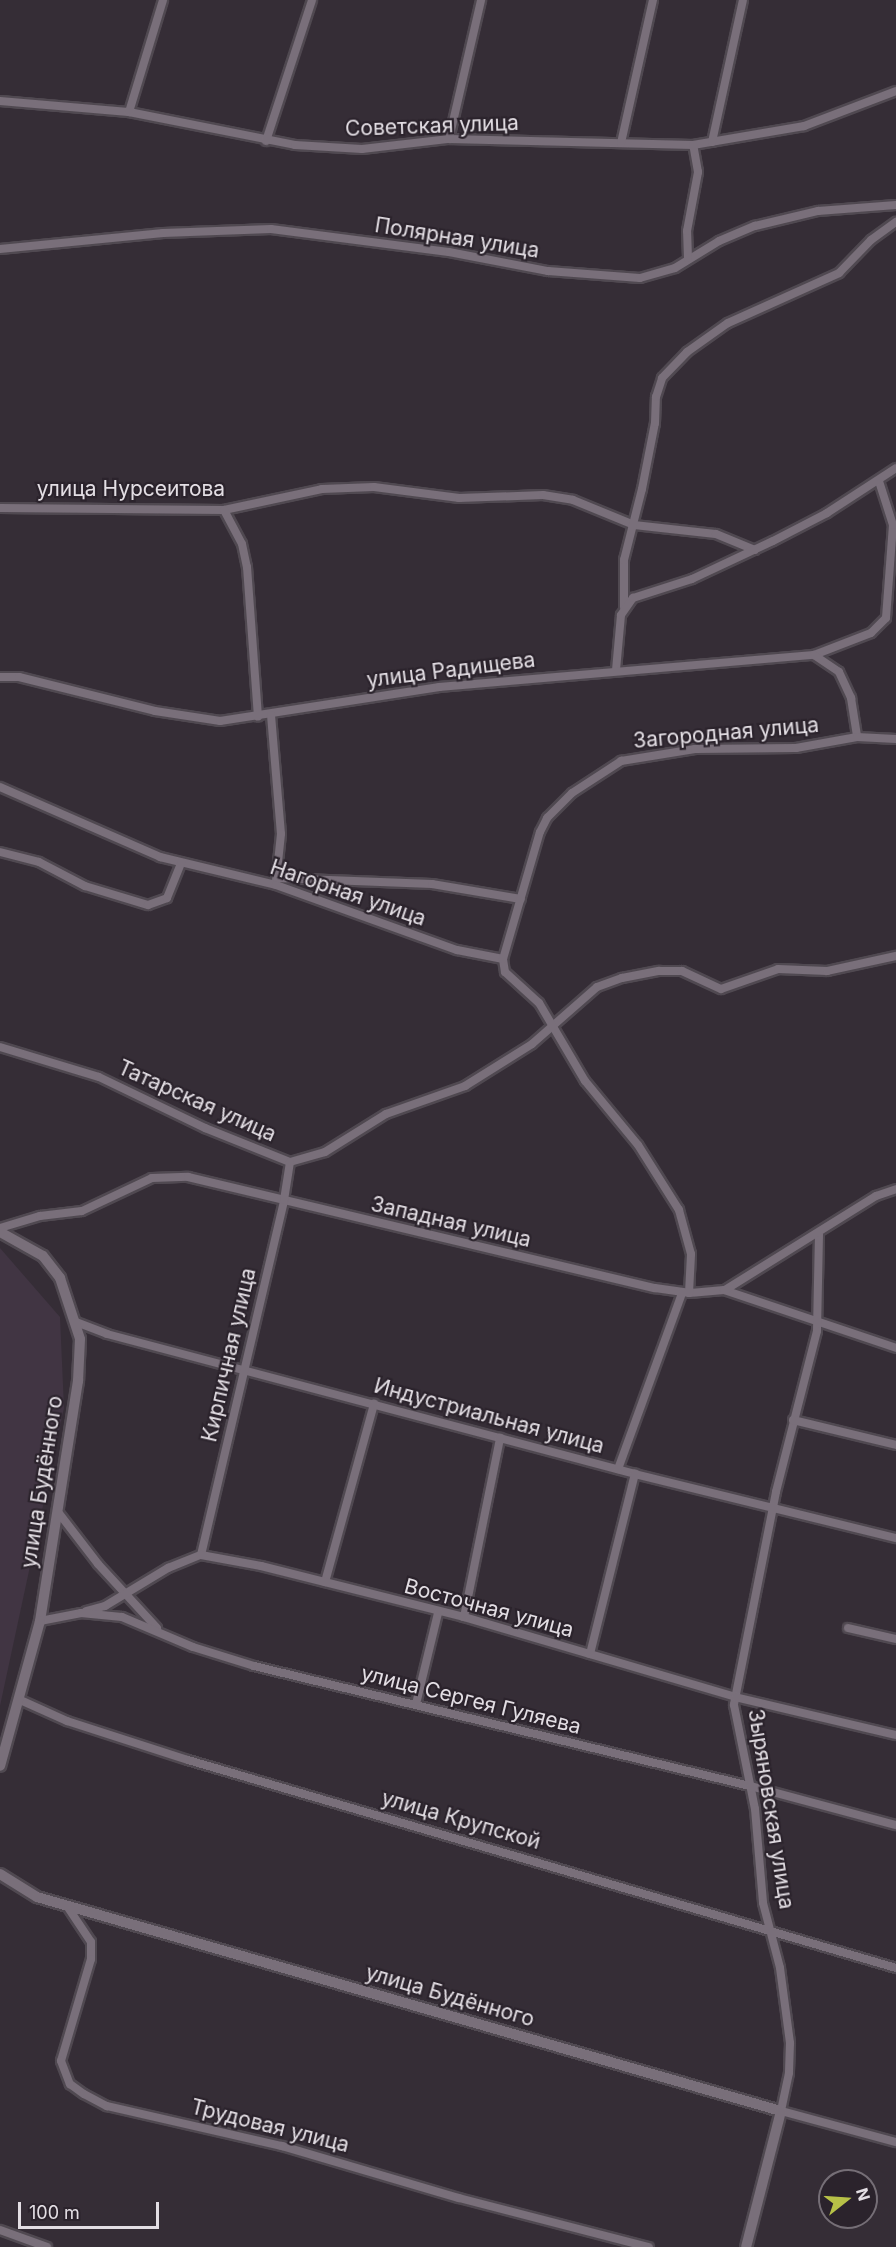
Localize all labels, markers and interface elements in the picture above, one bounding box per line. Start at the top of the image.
street label: Советская улица [345,110,519,142]
street label: Полярная улица [373,213,541,263]
street label: улица Нурсеитова [37,476,225,502]
street label: улица Радищева [365,647,537,693]
street label: Загородная улица [632,712,820,754]
street label: Нагорная улица [267,855,429,931]
street label: Татарская улица [114,1055,280,1147]
street label: Западная улица [369,1191,533,1253]
street label: Кирпичная улица [197,1266,261,1444]
street label: Индустриальная улица [371,1373,607,1459]
street label: улица Будённого [16,1394,68,1570]
street label: Восточная улица [402,1573,576,1643]
street label: улица Сергея Гуляева [358,1660,584,1740]
street label: Зыряновская улица [743,1707,799,1911]
street label: улица Крупской [379,1785,543,1855]
street label: улица Будённого [363,1960,537,2032]
street label: Трудовая улица [188,2094,352,2158]
north arrow [818,2169,878,2229]
text: N [852,2186,875,2203]
scale bar [21,2190,162,2228]
text: 100 m [29,2202,80,2223]

